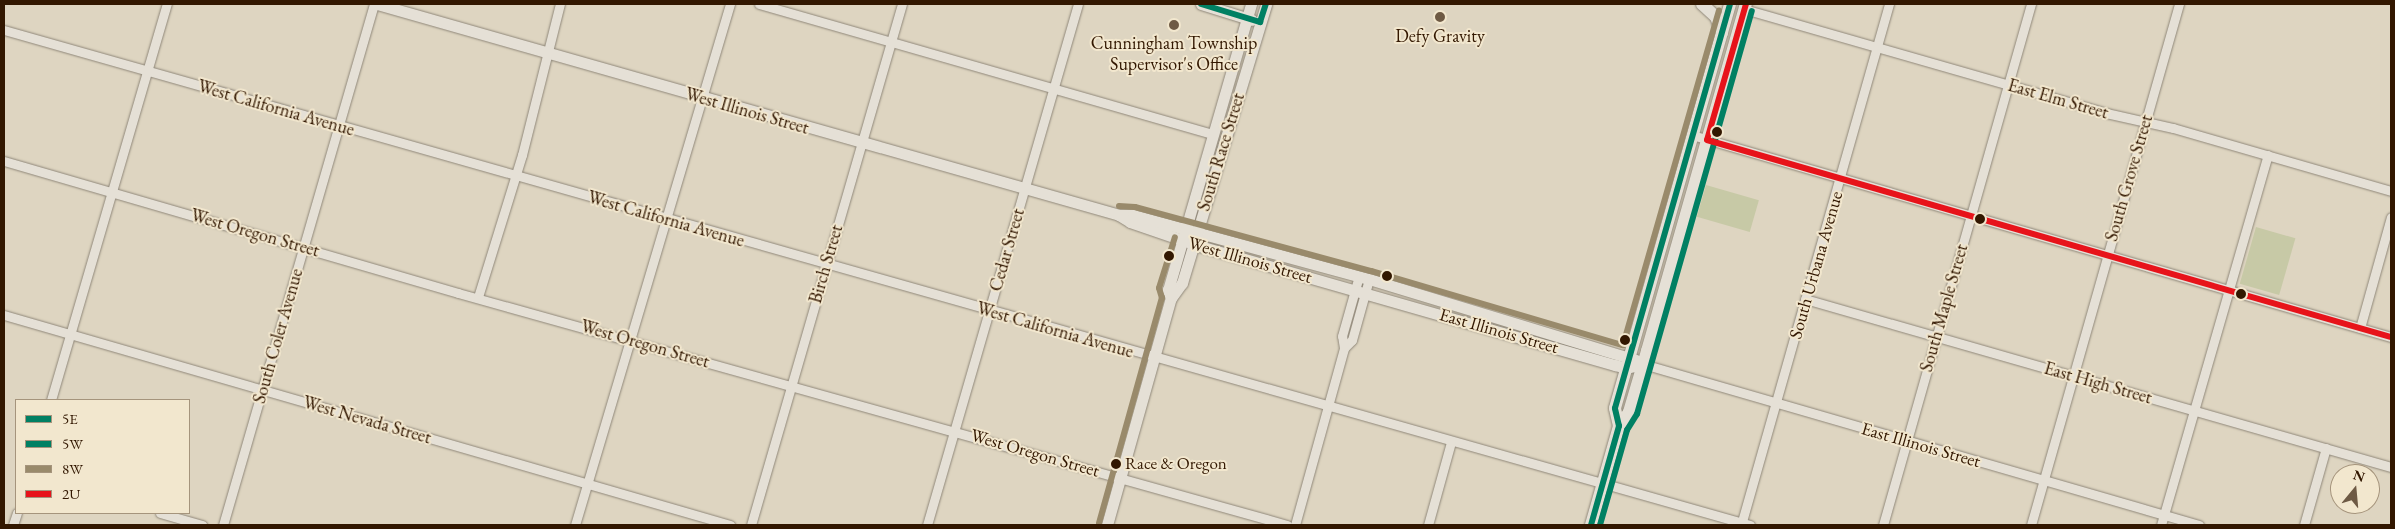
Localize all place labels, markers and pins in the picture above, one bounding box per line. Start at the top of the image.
marker: Defy Gravity [1434,11,1446,23]
marker: Cunningham Township Supervisor's Office [1168,19,1180,31]
place label: Defy Gravity [1395,25,1485,47]
place label: Cunningham Township Supervisor's Office [1091,33,1257,76]
unlabelled marker [1712,127,1722,137]
unlabelled marker [1975,214,1985,224]
unlabelled marker [1164,251,1174,261]
unlabelled marker [1382,271,1392,281]
unlabelled marker [2236,289,2246,299]
unlabelled marker [1620,335,1630,345]
place label: Race & Oregon [1125,454,1227,474]
marker: Race & Oregon [1111,459,1121,469]

